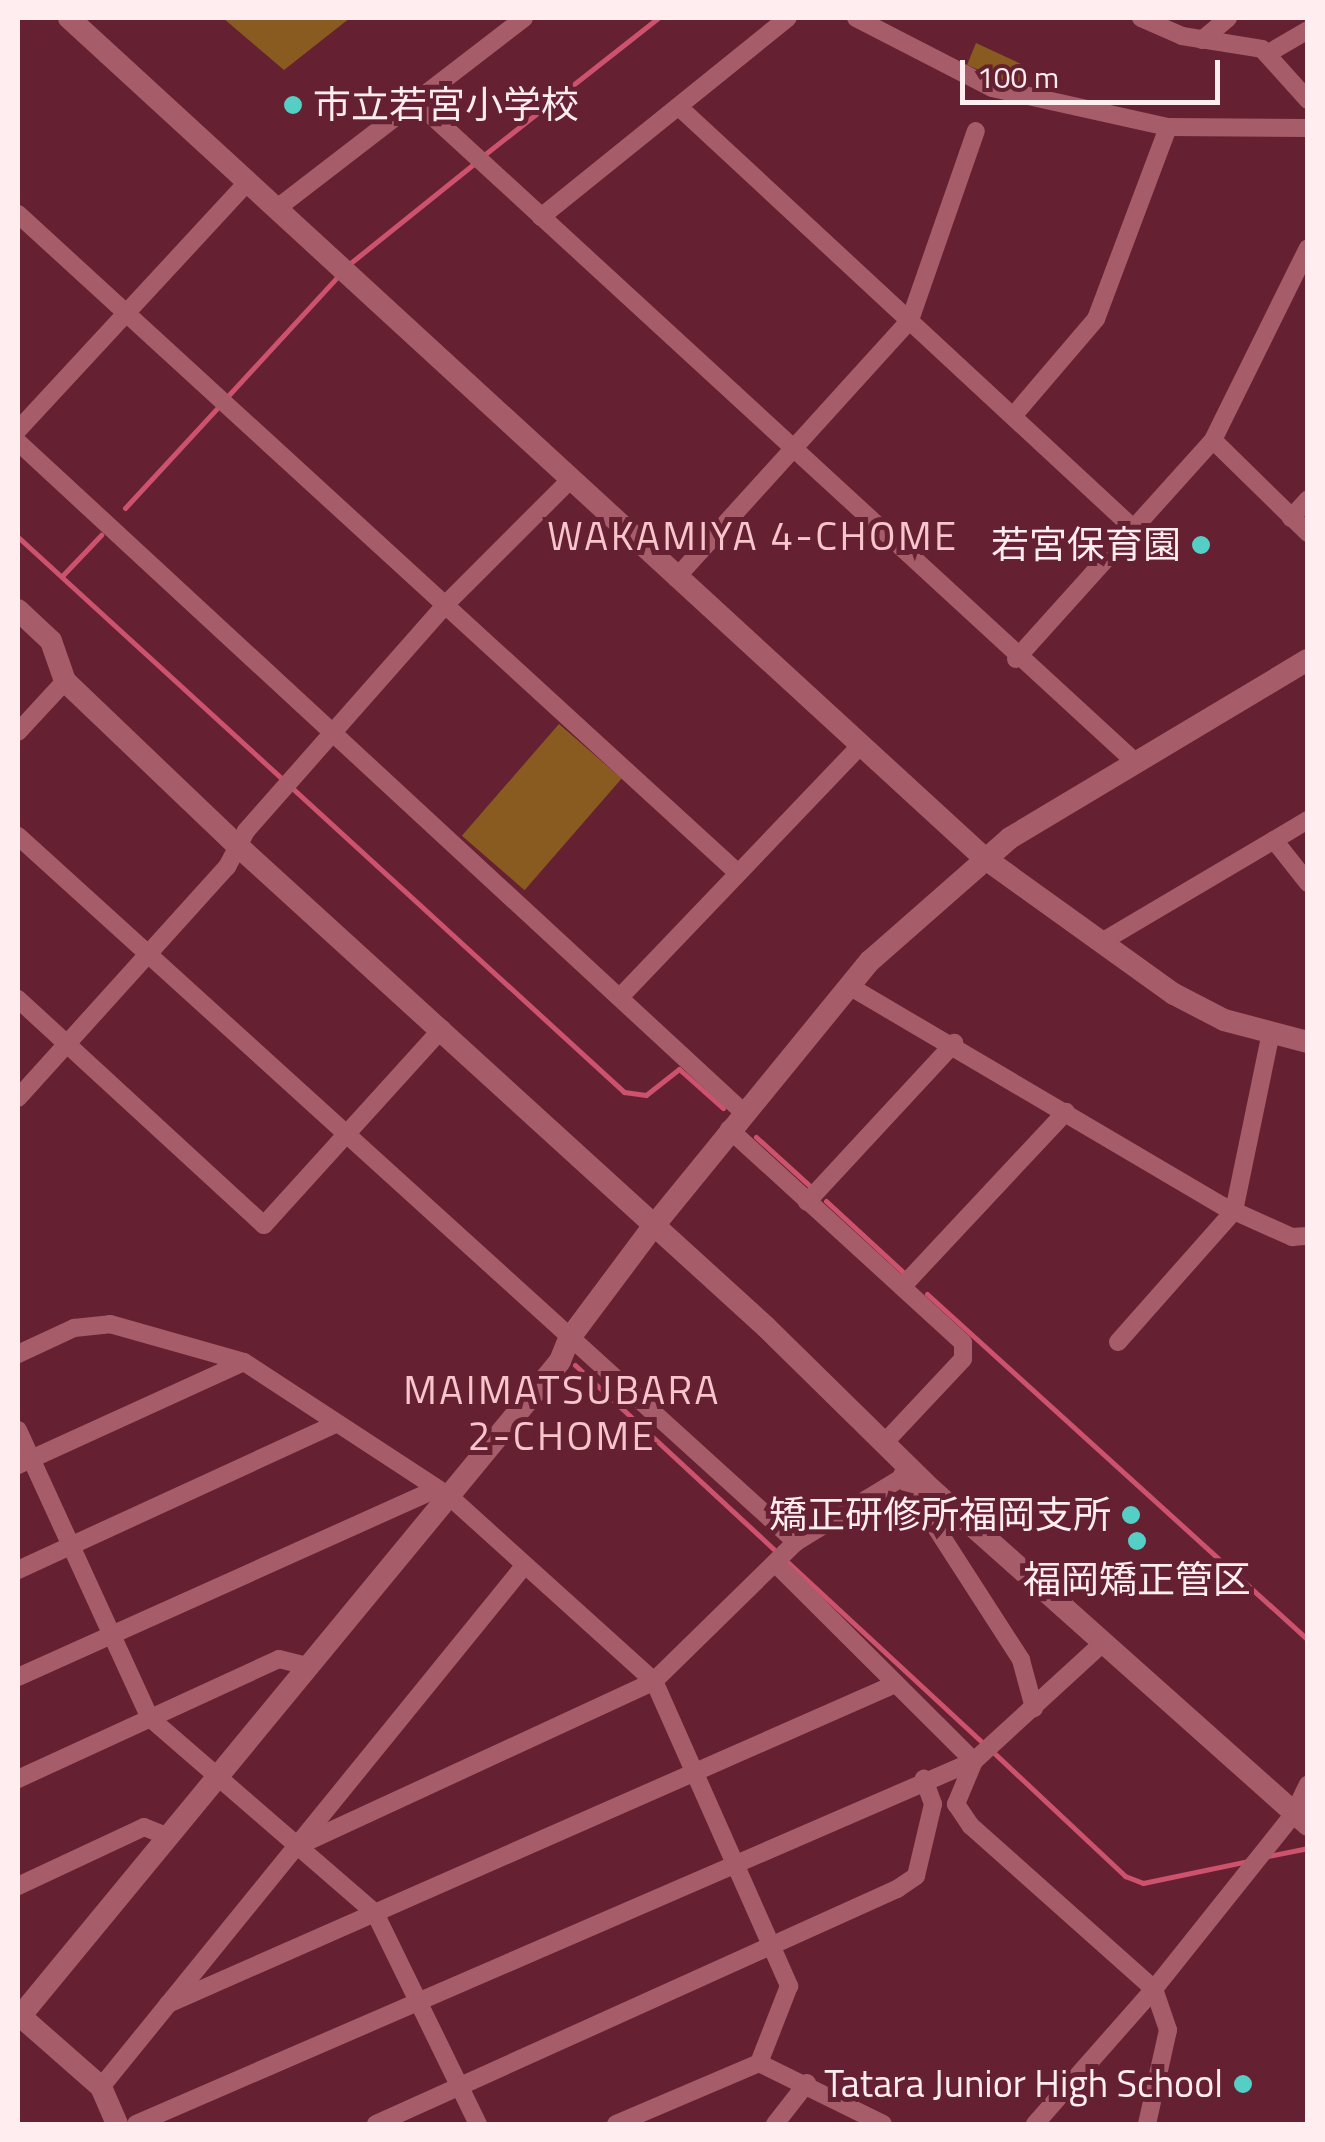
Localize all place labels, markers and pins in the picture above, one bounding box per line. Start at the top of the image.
place label: 市立若宮小学校 [313,82,579,128]
marker: 市立若宮小学校 [282,94,304,116]
place label: 若宮保育園 [991,522,1181,568]
marker: 若宮保育園 [1190,534,1212,556]
place label: 矯正研修所福岡支所 [769,1492,1111,1538]
marker: 矯正研修所福岡支所 [1120,1504,1142,1526]
marker: 福岡矯正管区 [1126,1530,1148,1552]
place label: 福岡矯正管区 [1023,1557,1251,1603]
place label: Tatara Junior High School [824,2061,1223,2107]
marker: Tatara Junior High School [1232,2073,1254,2095]

